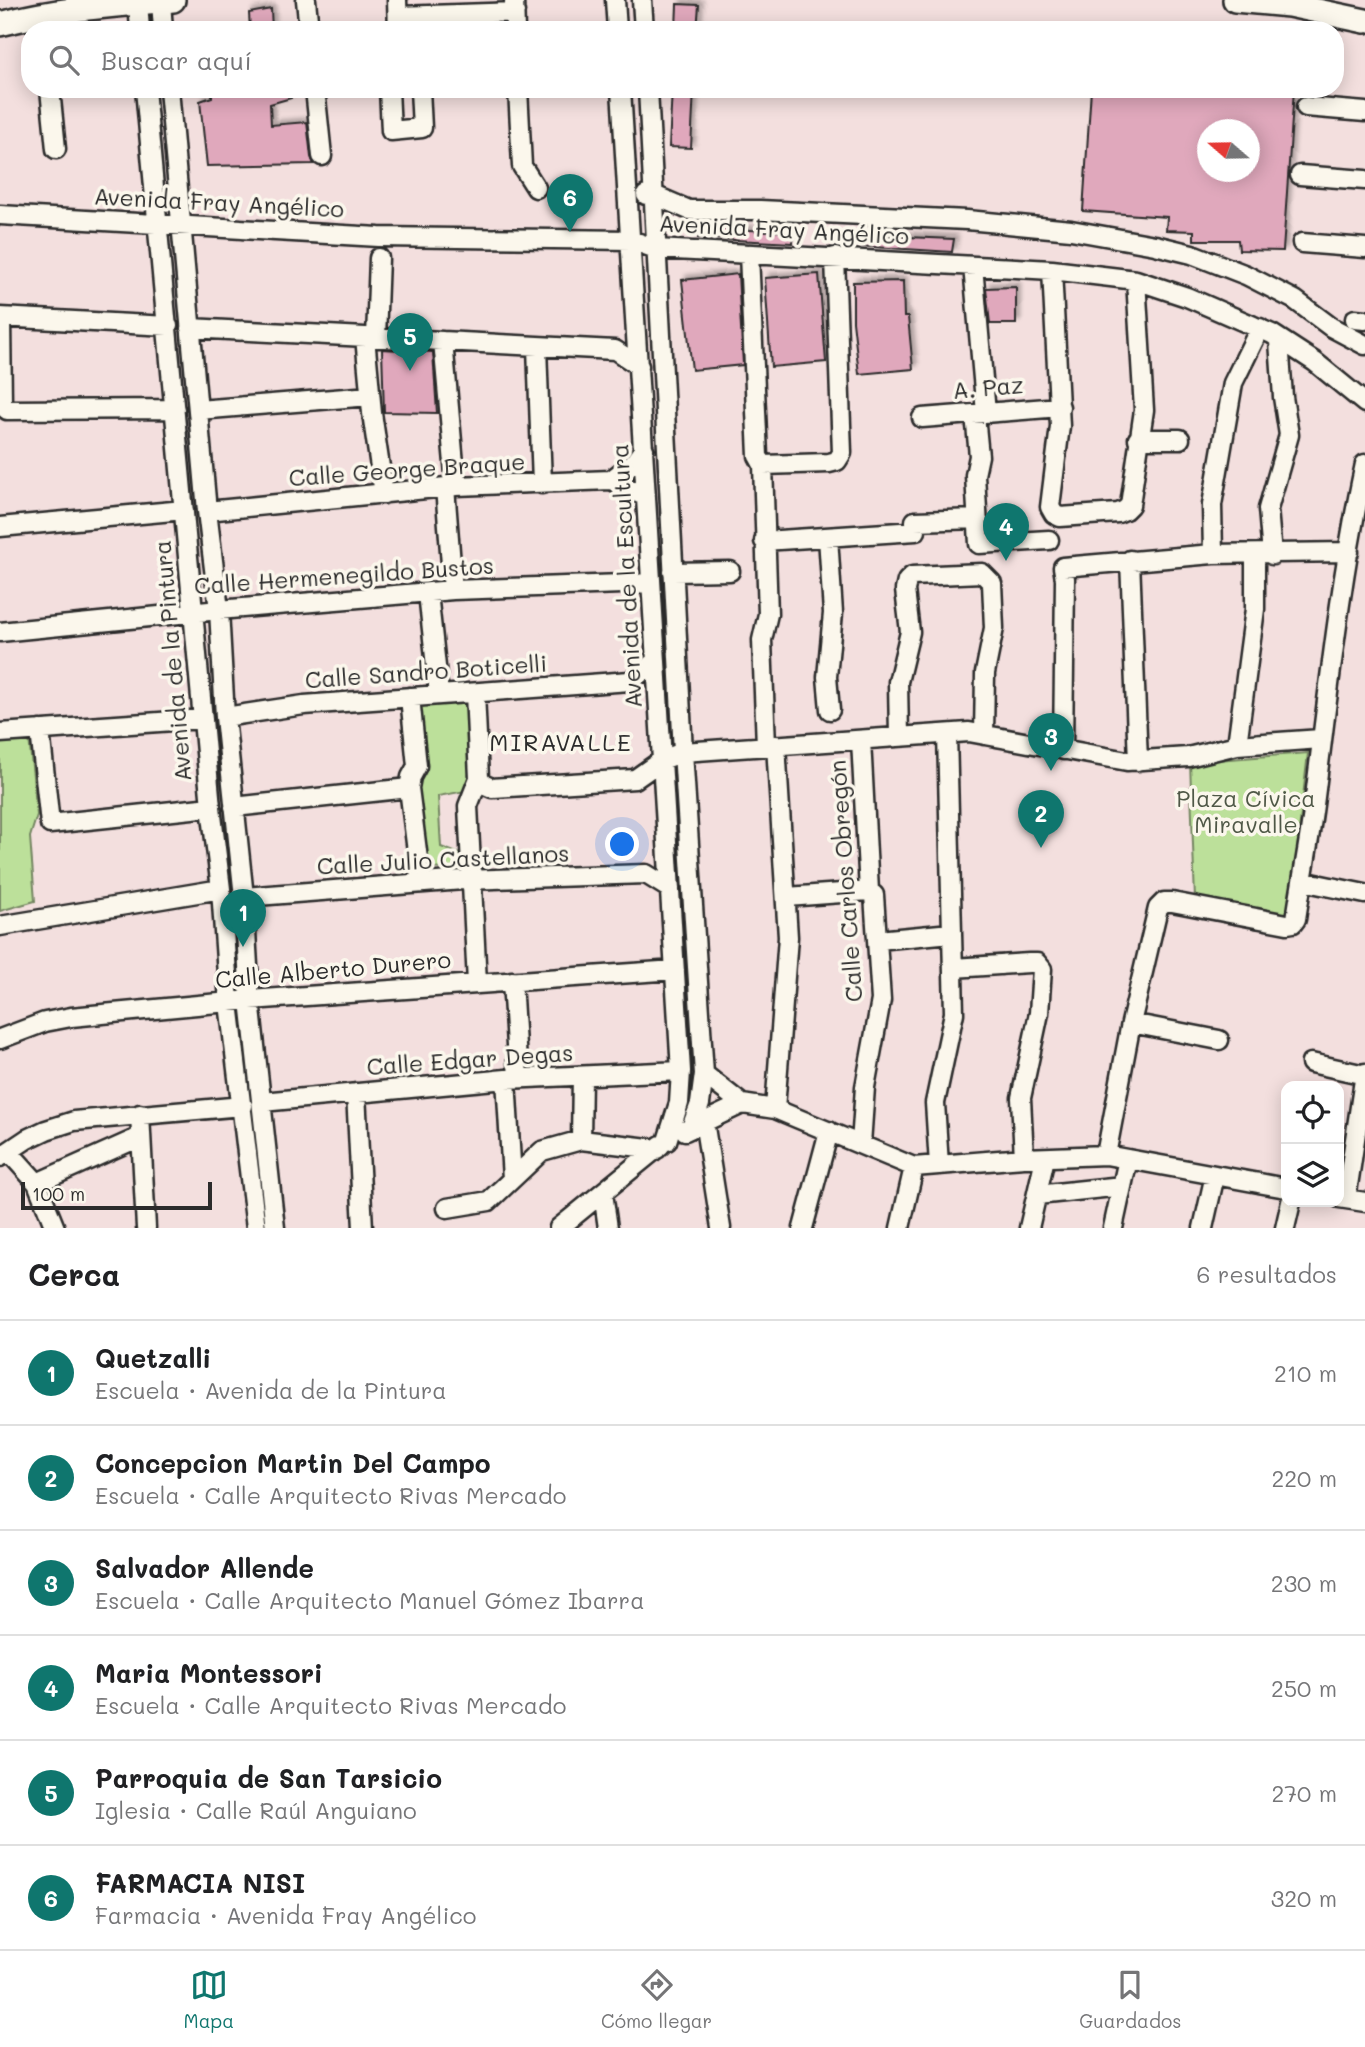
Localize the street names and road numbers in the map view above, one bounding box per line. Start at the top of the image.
street label: Avenida Fray Angélico [93,180,345,224]
street label: Avenida Fray Angélico [658,207,910,251]
street label: A. Paz [951,369,1025,405]
street label: Avenida de la Escultura [604,443,648,709]
street label: Calle George Braque [288,446,526,492]
street label: Avenida de la Pintura [147,539,197,783]
street label: Calle Hermenegildo Bustos [193,550,495,600]
street label: Calle Sandro Boticelli [304,648,548,694]
street label: Calle Carlos Obregón [822,759,868,1003]
street label: Calle Julio Castellanos [316,837,570,881]
street label: Calle Alberto Durero [214,944,452,994]
street label: Calle Edgar Degas [366,1037,574,1081]

